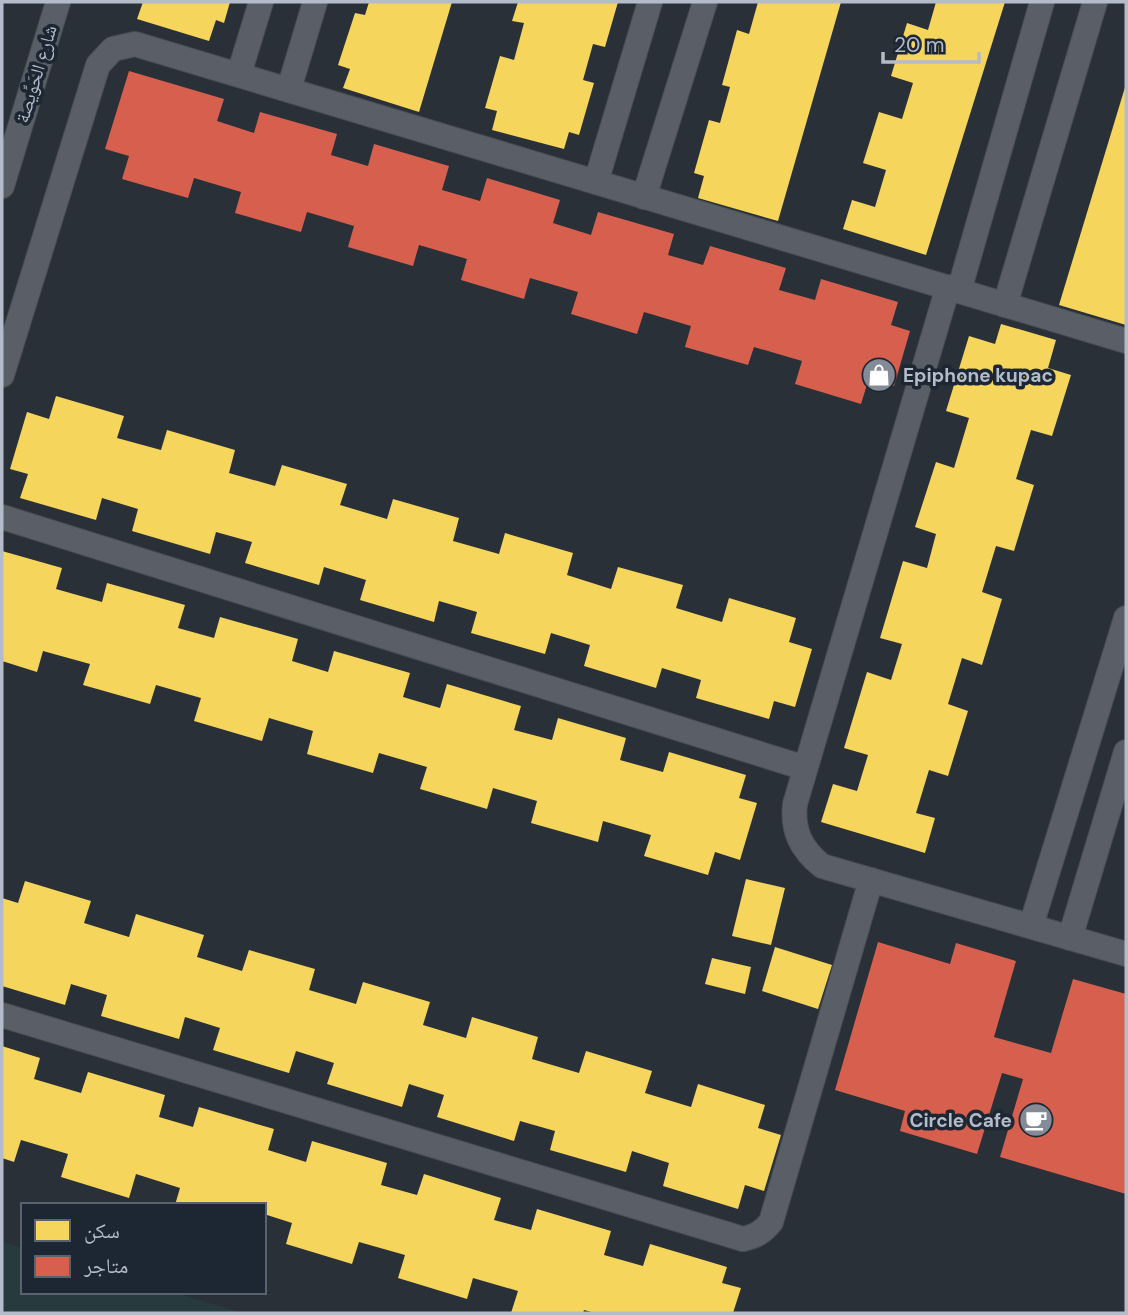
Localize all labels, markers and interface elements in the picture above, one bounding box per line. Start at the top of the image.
scale bar [883,21,979,65]
street label: شارع الحَوِّيصة [9,22,63,126]
text: 20 m [894,31,945,59]
shop icon: Epiphone kupac [860,356,898,394]
place label: Epiphone kupac [903,363,1053,388]
cafe icon: Circle Cafe [1017,1101,1055,1139]
place label: Circle Cafe [909,1108,1012,1133]
legend [21,1203,266,1294]
text: سكن [84,1217,120,1245]
text: متاجر [83,1252,128,1280]

